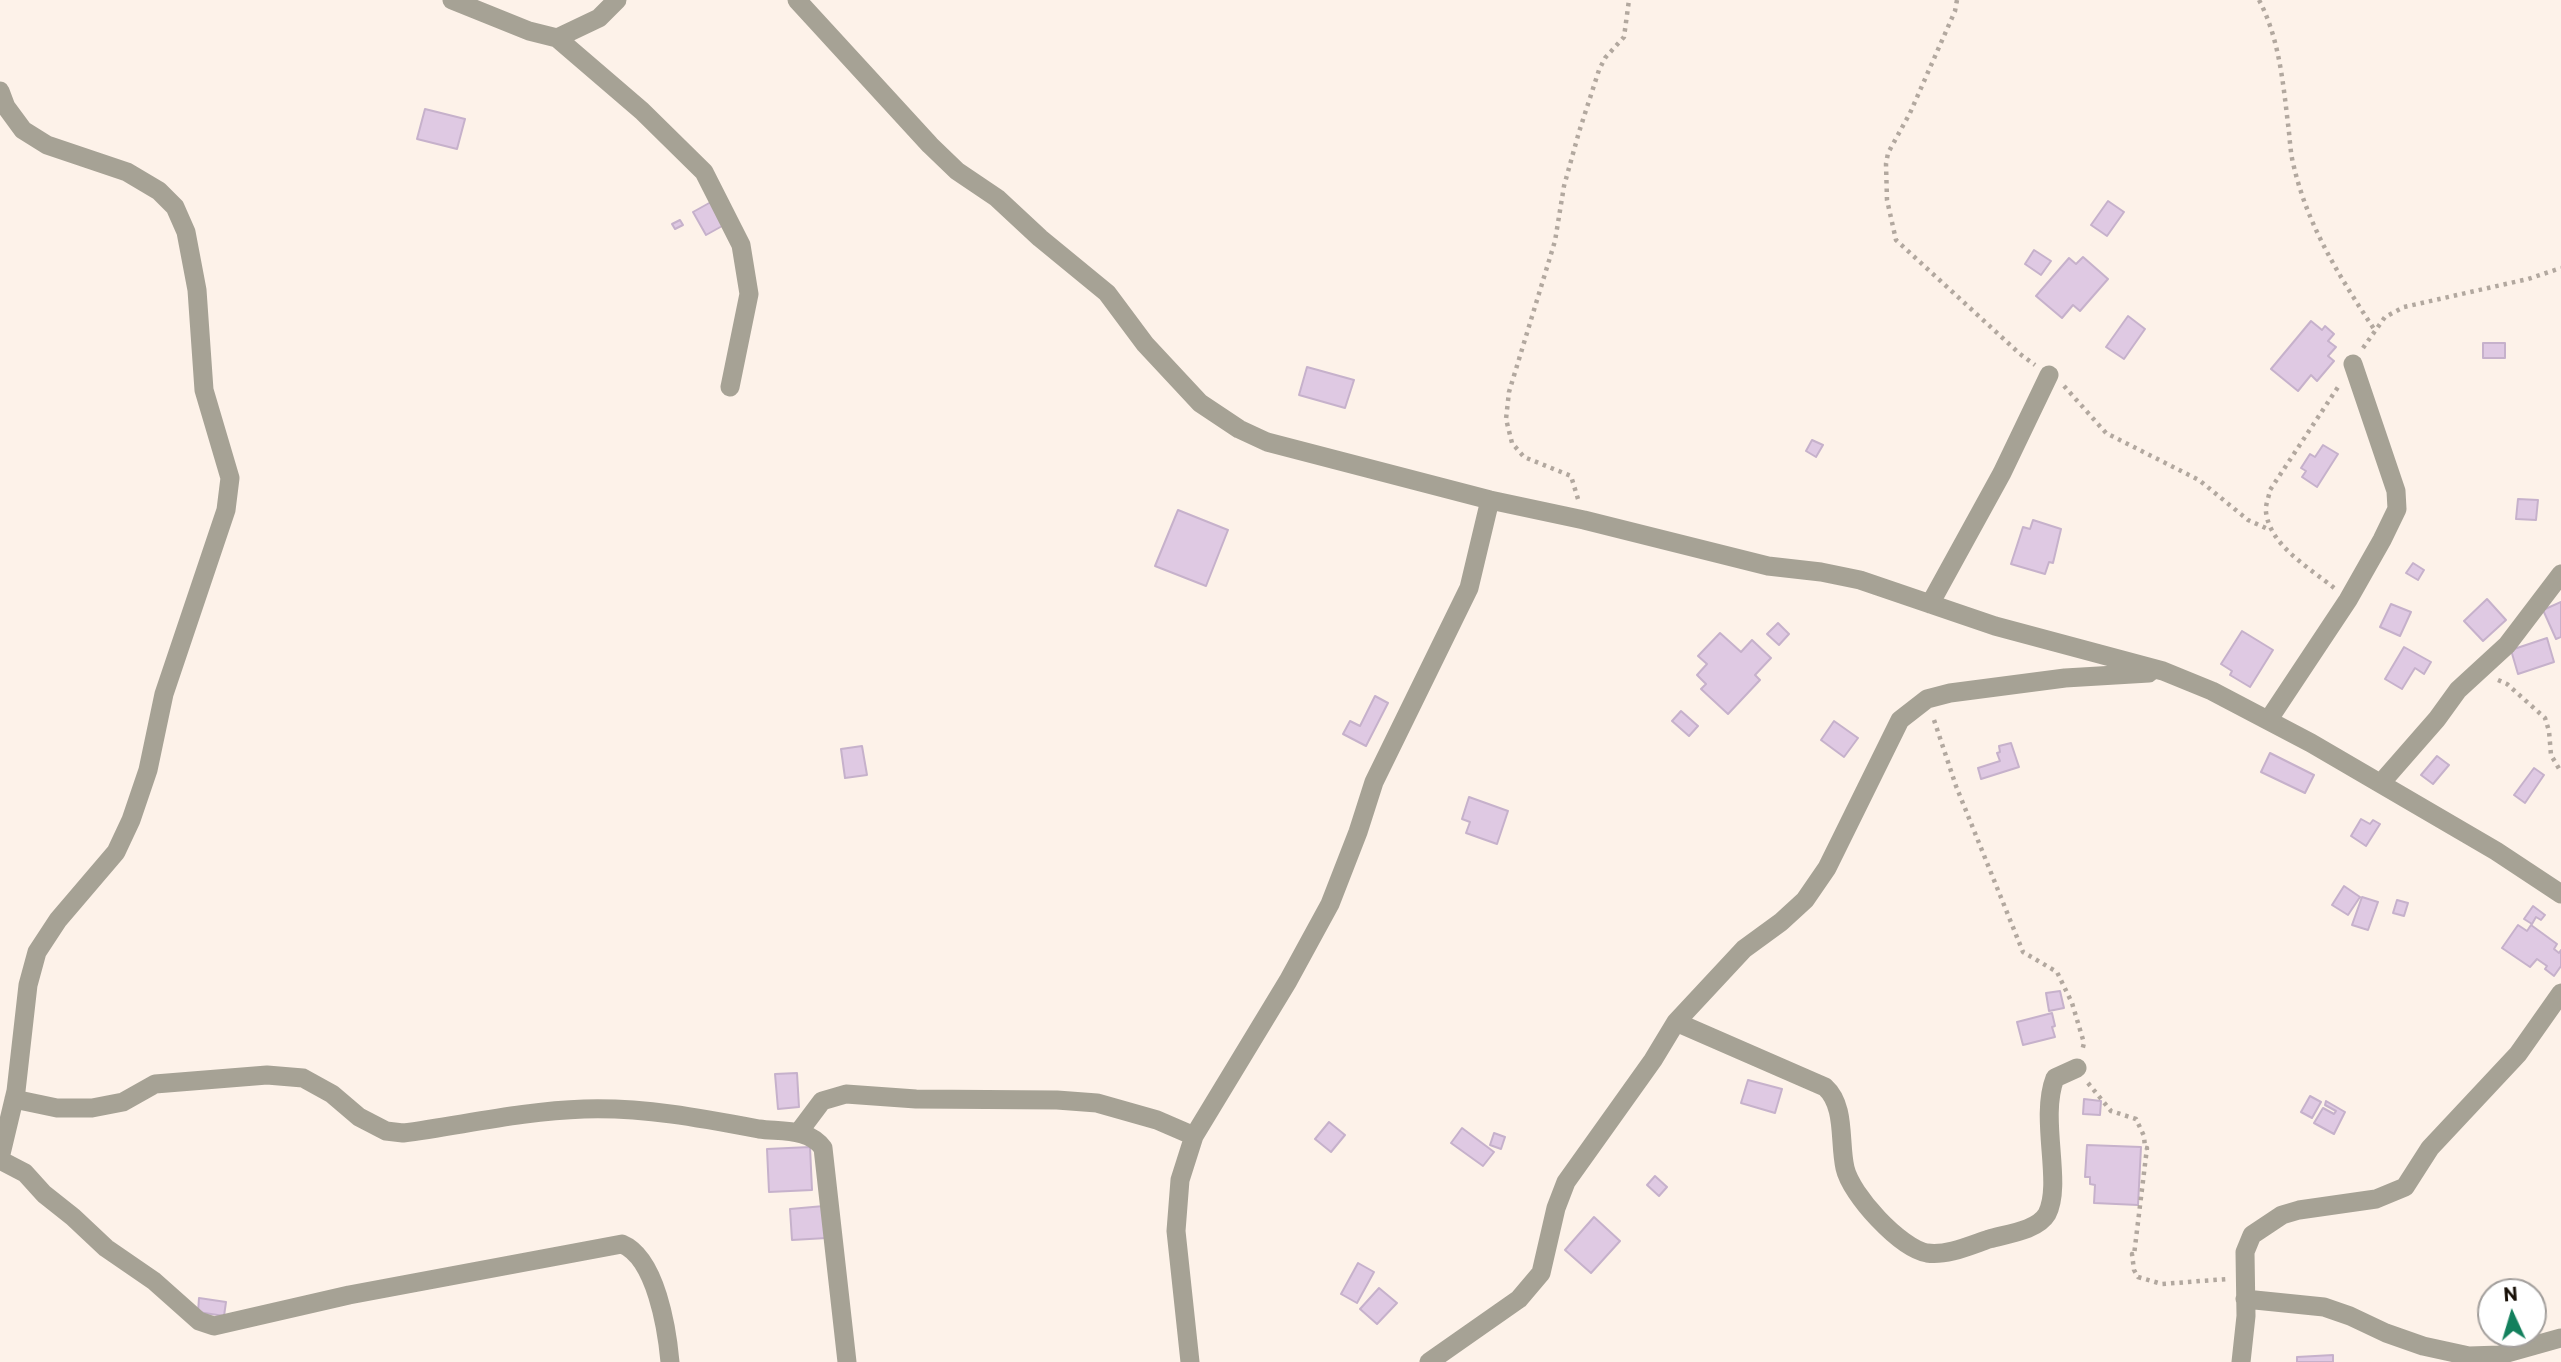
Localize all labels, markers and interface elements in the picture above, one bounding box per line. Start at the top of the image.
north arrow [2477,1278,2547,1348]
text: N [2503,1282,2519,1306]

